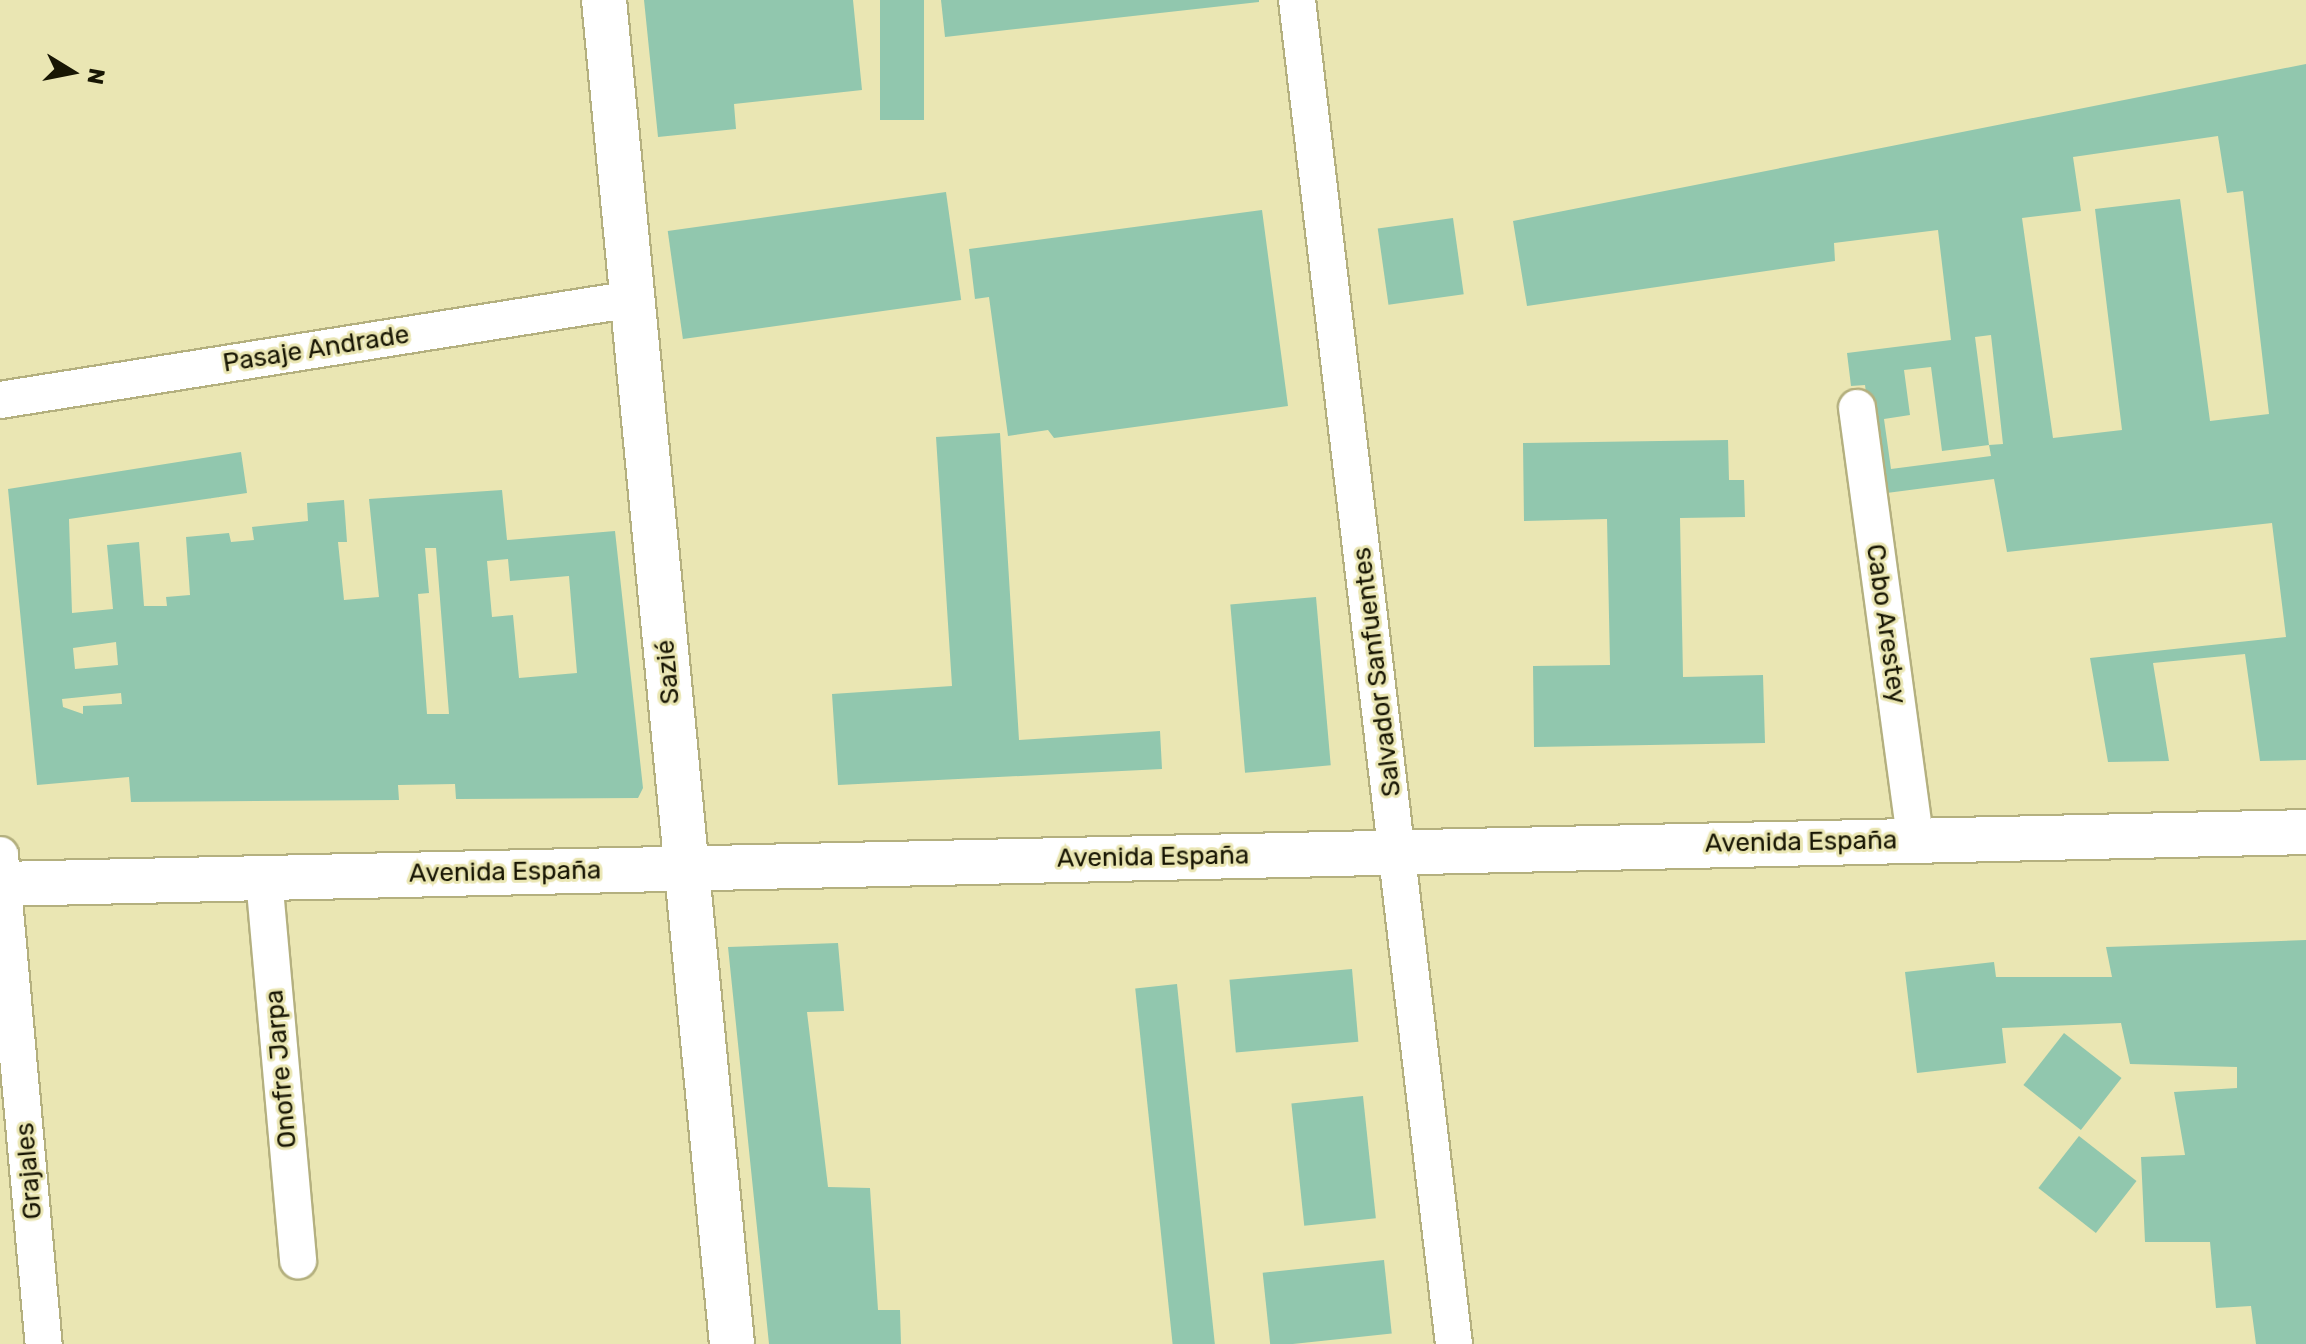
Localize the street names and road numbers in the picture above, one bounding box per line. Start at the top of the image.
street label: Pasaje Andrade [220,319,412,379]
street label: Cabo Arestey [1859,542,1913,706]
street label: Salvador Sanfuentes [1346,545,1408,799]
street label: Sazié [650,638,686,706]
street label: Avenida España [1705,825,1897,859]
street label: Avenida España [1057,840,1249,874]
street label: Avenida España [409,855,601,889]
street label: Onofre Jarpa [259,988,303,1150]
street label: Grajales [9,1121,49,1221]

